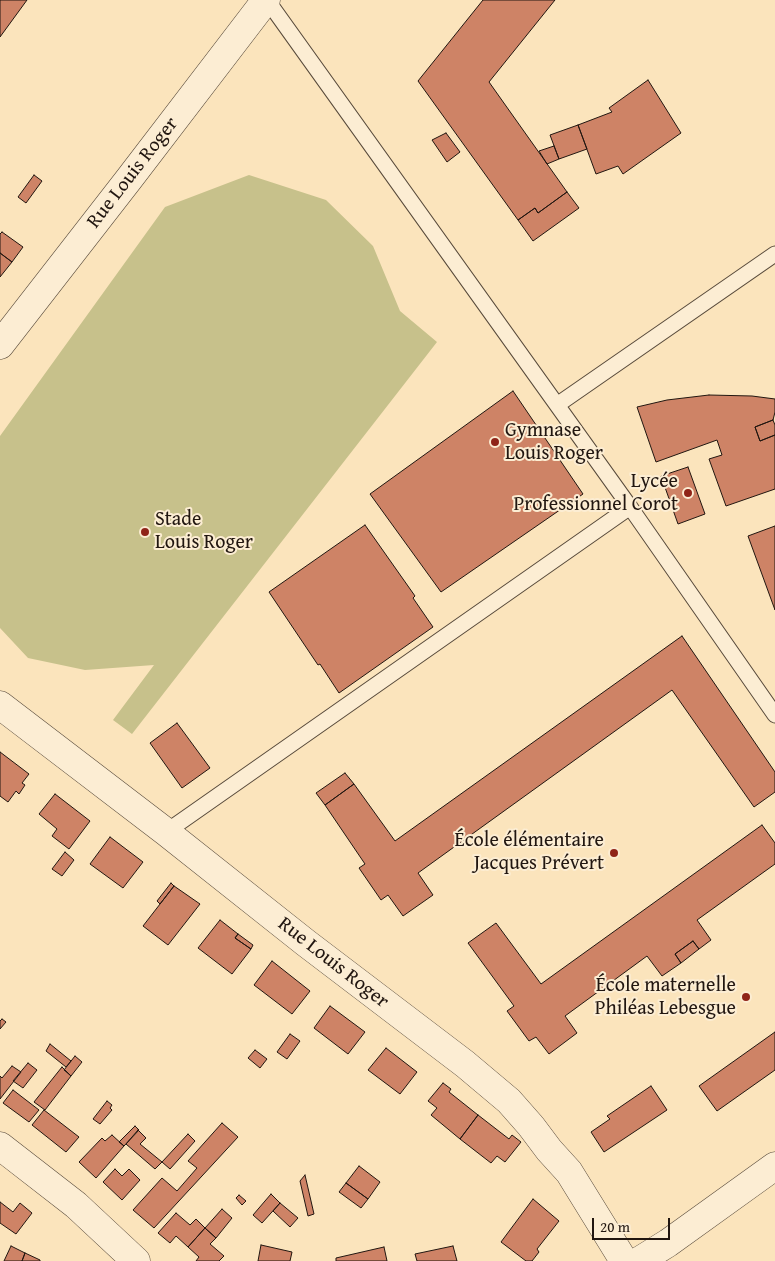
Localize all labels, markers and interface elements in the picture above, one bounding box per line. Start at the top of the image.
street label: Rue Louis Roger [82,113,184,233]
place label: Gymnase Louis Roger [505,419,603,466]
marker: Gymnase Louis Roger [489,436,501,448]
place label: Lycée Professionnel Corot [513,470,678,517]
marker: Lycée Professionnel Corot [682,487,694,499]
place label: Stade Louis Roger [155,508,253,555]
marker: Stade Louis Roger [139,526,151,538]
place label: École élémentaire Jacques Prévert [455,829,604,876]
marker: École élémentaire Jacques Prévert [608,847,620,859]
street label: Rue Louis Roger [273,912,393,1014]
place label: École maternelle Philéas Lebesgue [595,974,736,1021]
marker: École maternelle Philéas Lebesgue [740,991,752,1003]
scale bar [595,1208,672,1240]
text: 20 m [600,1216,630,1237]

